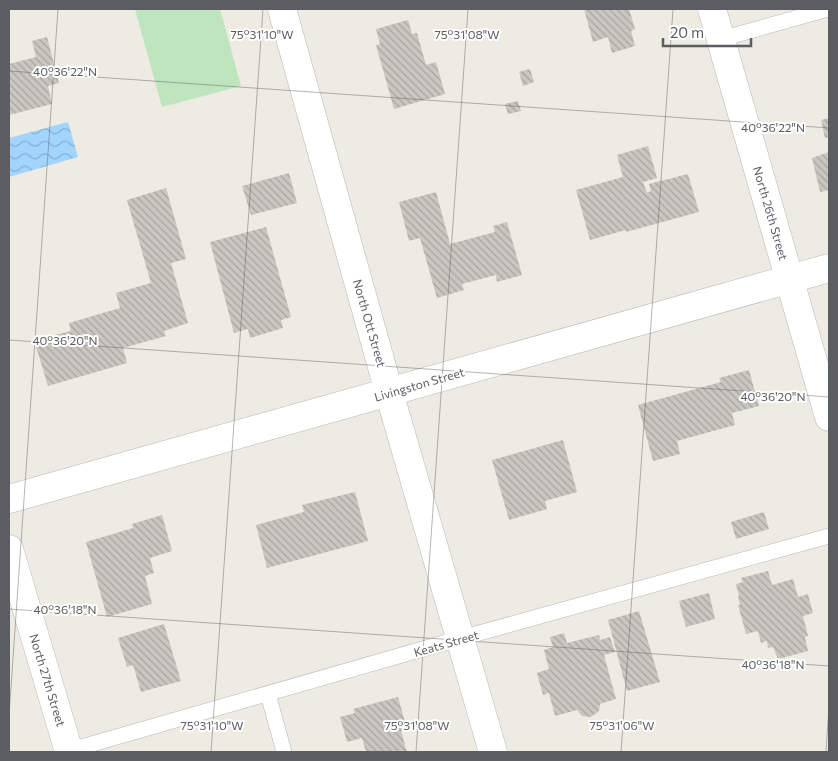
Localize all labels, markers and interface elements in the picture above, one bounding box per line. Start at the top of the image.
scale bar [663,15,750,47]
text: 20 m [670,23,704,41]
text: 75°31'10"W [231,27,293,41]
text: 75°31'08"W [434,27,500,41]
text: 40°36'22"N [33,64,97,78]
text: 40°36'22"N [741,120,805,134]
street label: North 26th Street [751,164,791,262]
street label: North Ott Street [351,277,389,369]
text: 40°36'20"N [32,333,98,347]
street label: Livingston Street [372,364,466,404]
text: 40°36'20"N [740,389,806,403]
text: 40°36'18"N [33,602,97,616]
street label: Keats Street [412,627,480,659]
street label: North 27th Street [27,632,69,728]
text: 40°36'18"N [741,657,805,671]
text: 75°31'10"W [181,718,243,732]
text: 75°31'08"W [384,718,450,732]
text: 75°31'06"W [589,718,655,732]

